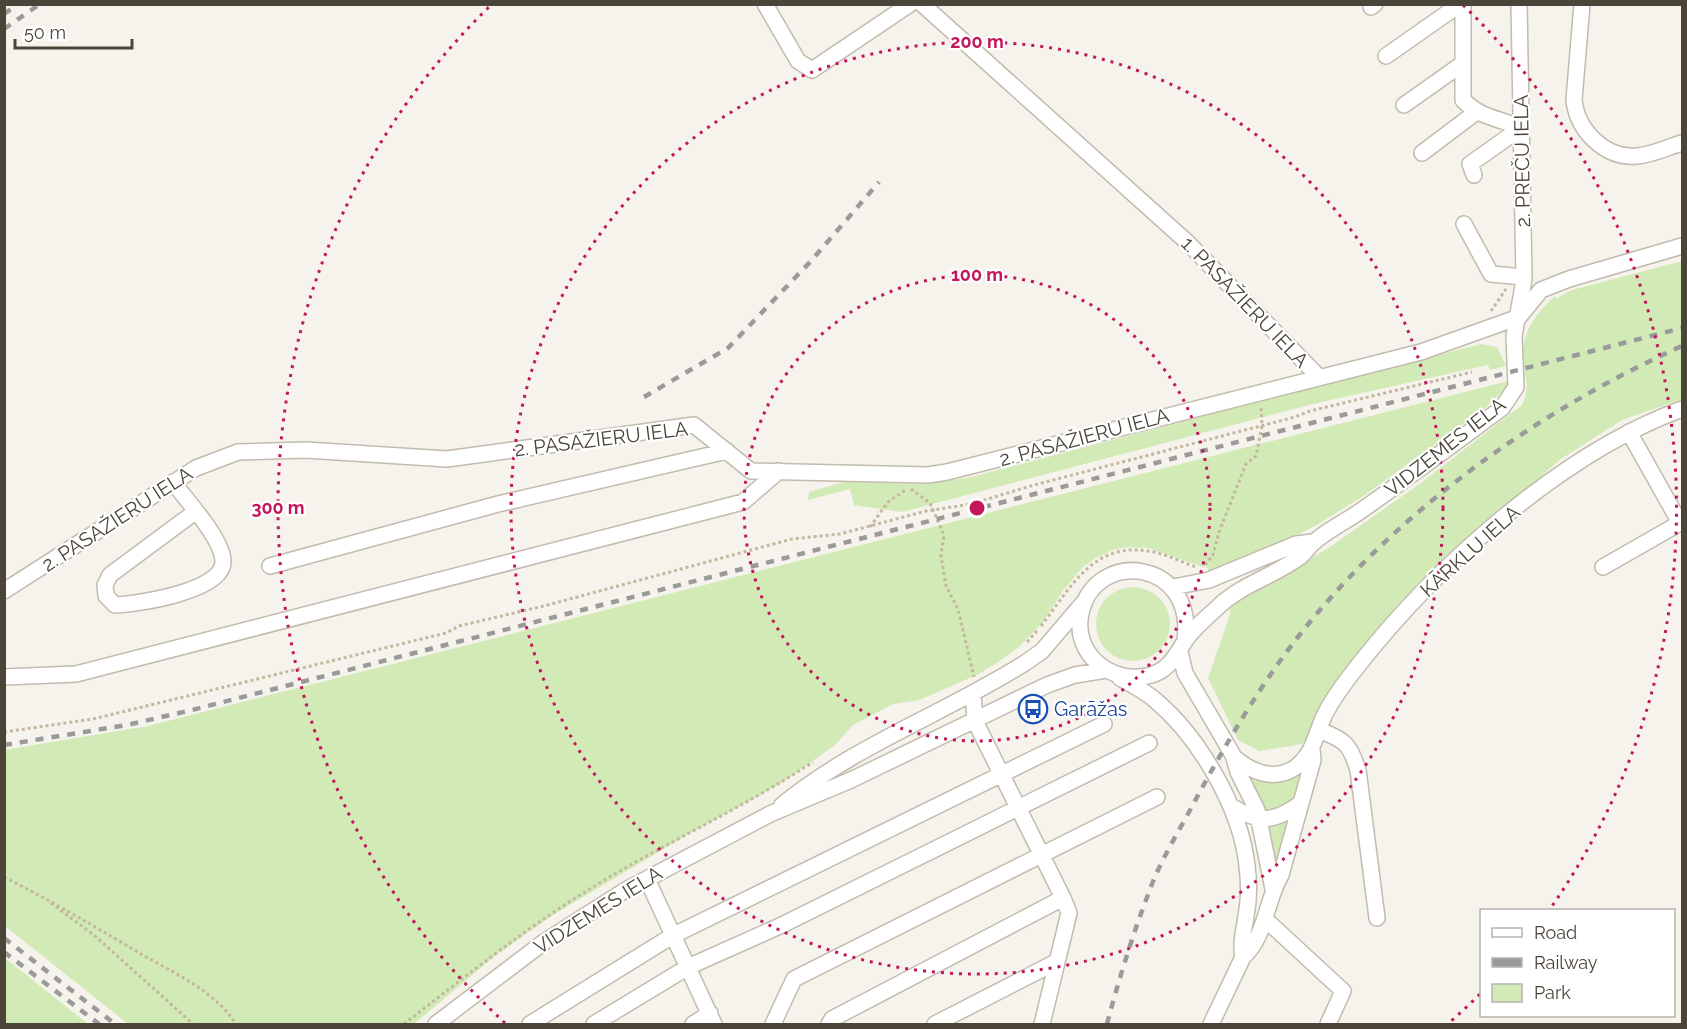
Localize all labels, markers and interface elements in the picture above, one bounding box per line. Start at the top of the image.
scale bar [15,12,132,50]
text: 50 m [24,22,66,43]
text: 200 m [950,31,1004,52]
street label: 2. PREČU IELA [1508,94,1535,228]
street label: 1. PASAŽIERU IELA [1176,231,1315,373]
text: 100 m [951,264,1003,285]
street label: VIDZEMES IELA [1380,392,1510,502]
street label: 2. PASAŽIERU IELA [996,402,1172,471]
street label: 2. PASAŽIERU IELA [513,415,690,462]
street label: 2. PASAŽIERU IELA [37,460,197,577]
text: 300 m [251,497,305,518]
centre of rings [967,498,987,518]
street label: KĀRKLU IELA [1415,500,1525,602]
bus stop icon: Garāžas [1017,693,1049,725]
place label: Garāžas [1054,697,1128,721]
street label: VIDZEMES IELA [530,861,667,959]
legend [1480,909,1675,1017]
text: Road [1534,922,1577,943]
text: Railway [1534,952,1598,973]
text: Park [1534,982,1571,1003]

